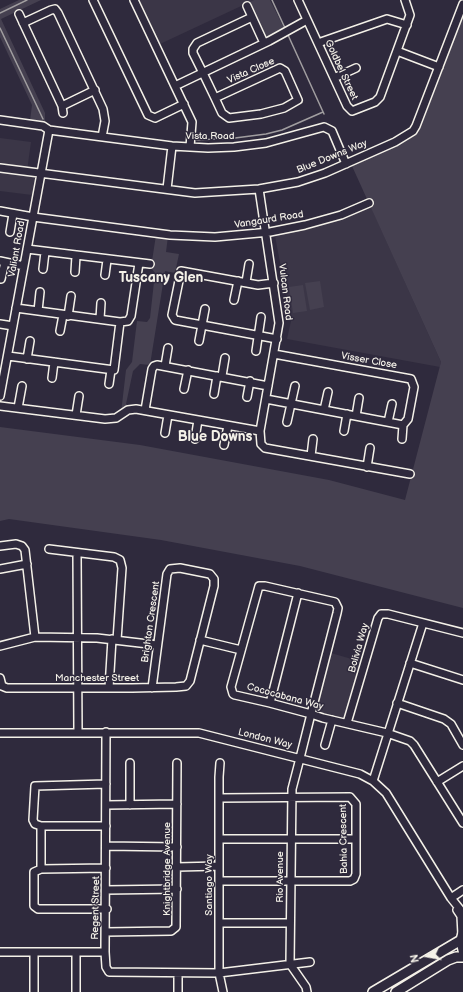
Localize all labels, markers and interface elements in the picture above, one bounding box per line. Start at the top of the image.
street label: Goldbel Street [322,38,360,102]
street label: Vista Close [226,55,276,87]
street label: Vista Road [186,130,234,142]
street label: Blue Downs Way [295,137,369,177]
street label: Vangaurd Road [234,209,304,231]
street label: Valiant Road [6,220,28,278]
street label: Vulcan Road [276,263,294,321]
district label: Tuscany Glen [119,270,203,286]
street label: Visser Close [340,350,398,372]
district label: Blue Downs [178,429,252,445]
street label: Brighton Crescent [139,580,163,664]
street label: Bolivia Way [346,622,372,674]
street label: Manchester Street [55,672,139,684]
street label: Cococabana Way [245,681,325,713]
street label: London Way [237,726,293,752]
street label: Bahia Crescent [337,804,351,874]
street label: Knightbridge Avenue [161,822,173,916]
street label: Rio Avenue [274,851,286,903]
street label: Santiago Way [203,854,215,916]
street label: Regent Street [89,876,103,940]
north arrow [407,936,447,976]
text: N [408,953,422,964]

